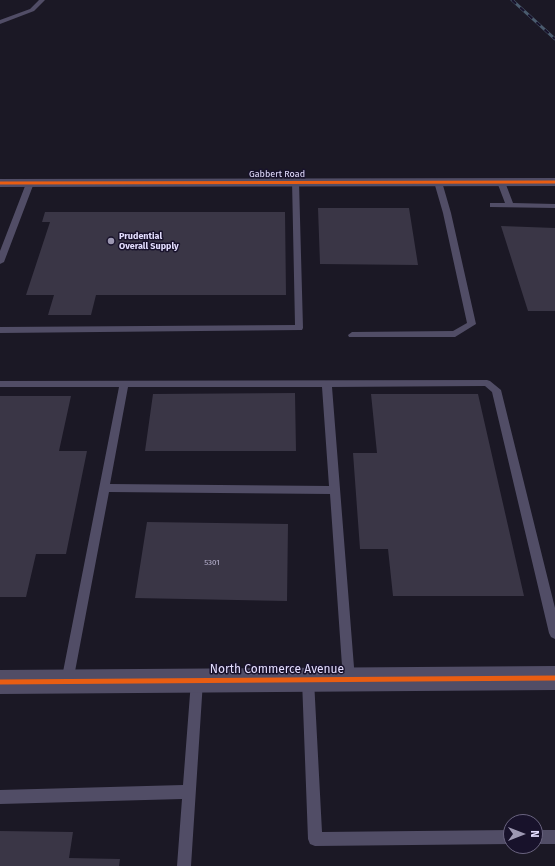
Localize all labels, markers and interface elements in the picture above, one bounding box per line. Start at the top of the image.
street label: Gabbert Road [249,169,305,179]
place label: Prudential Overall Supply [119,231,179,252]
marker: Prudential Overall Supply [106,236,116,246]
house number: 5301 [204,558,220,568]
street label: North Commerce Avenue [210,663,344,677]
north arrow [503,814,543,854]
text: N [528,830,541,838]

